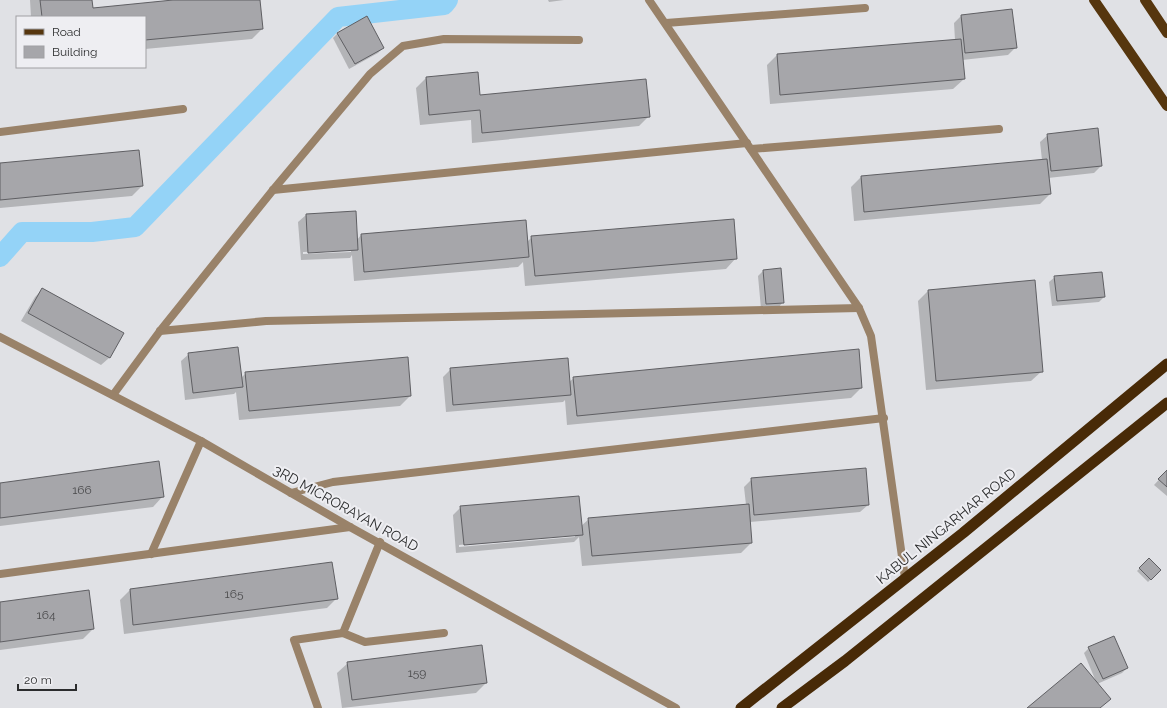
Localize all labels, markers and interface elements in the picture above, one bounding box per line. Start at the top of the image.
legend [16,16,146,68]
text: Road [52,25,81,39]
text: Building [52,45,98,59]
street label: 3RD MICRORAYAN ROAD [271,461,421,555]
street label: KABUL NINGARHAR ROAD [873,465,1019,587]
house number: 166 [72,483,92,497]
house number: 165 [225,587,244,601]
house number: 164 [37,608,56,622]
scale bar [18,666,76,692]
house number: 159 [408,666,426,680]
text: 20 m [24,673,52,687]

